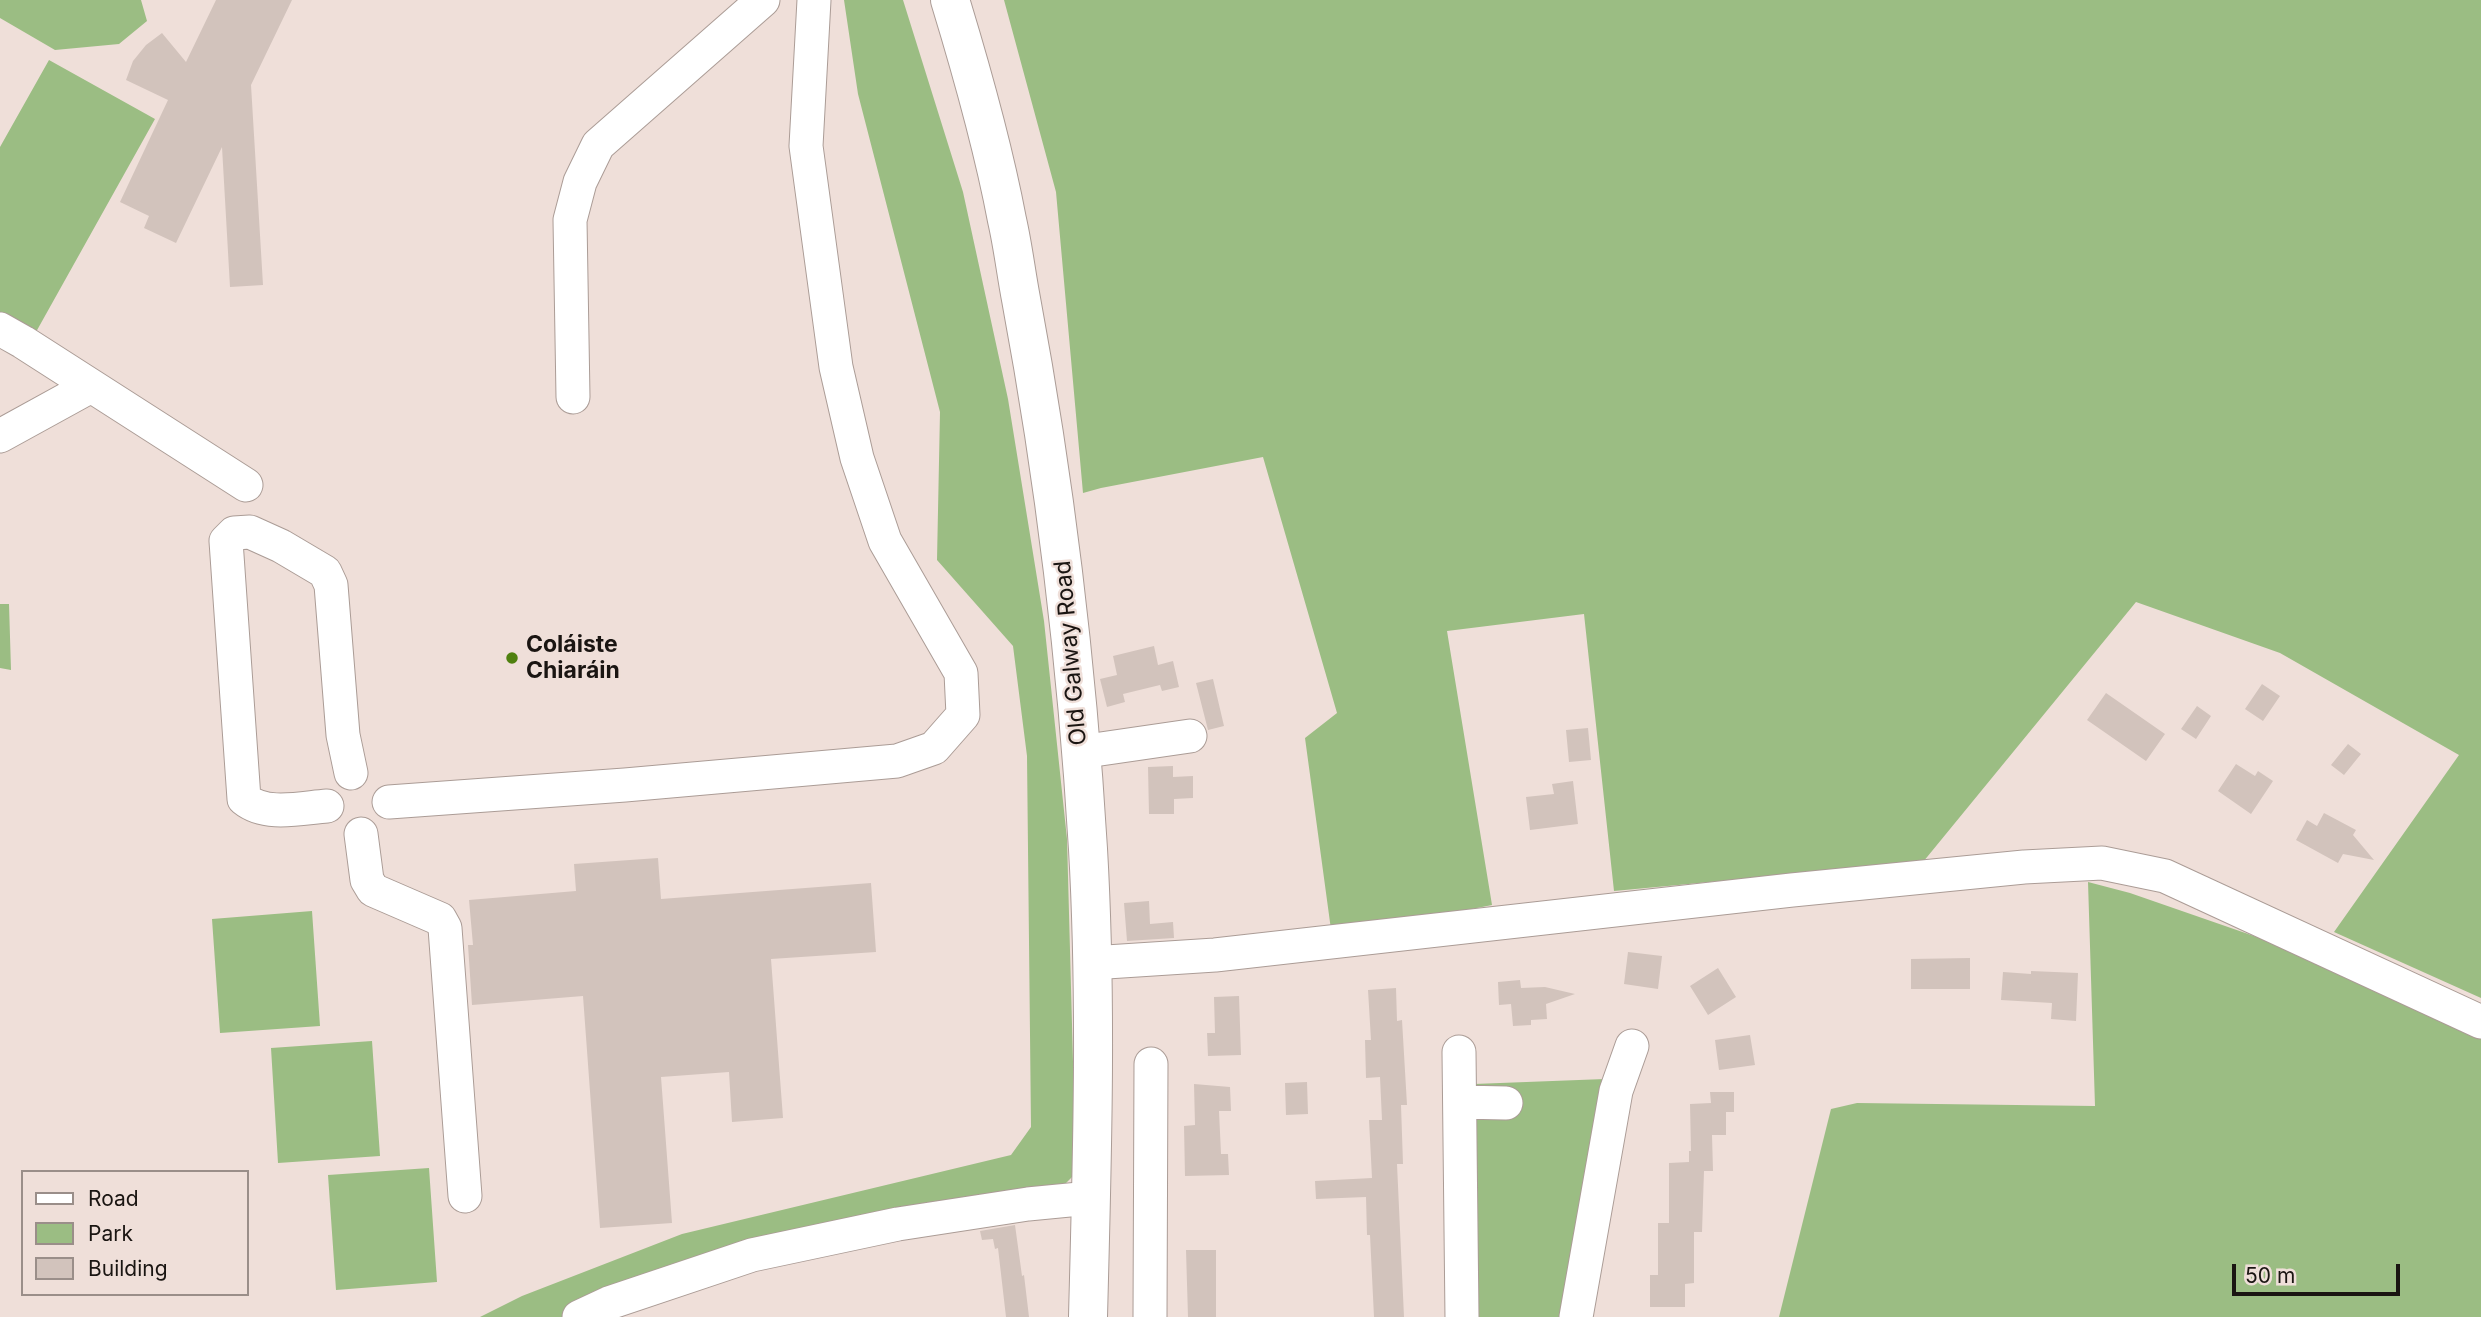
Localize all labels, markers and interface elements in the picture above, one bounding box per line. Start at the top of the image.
street label: Old Galway Road [1049,559,1093,747]
place label: Coláiste Chiaráin [526,631,620,685]
marker: Coláiste Chiaráin [504,650,520,666]
legend [21,1170,248,1296]
text: Road [88,1186,139,1211]
text: Park [88,1221,133,1246]
scale bar [2236,1250,2404,1294]
text: Building [88,1256,168,1281]
text: 50 m [2245,1263,2295,1288]

